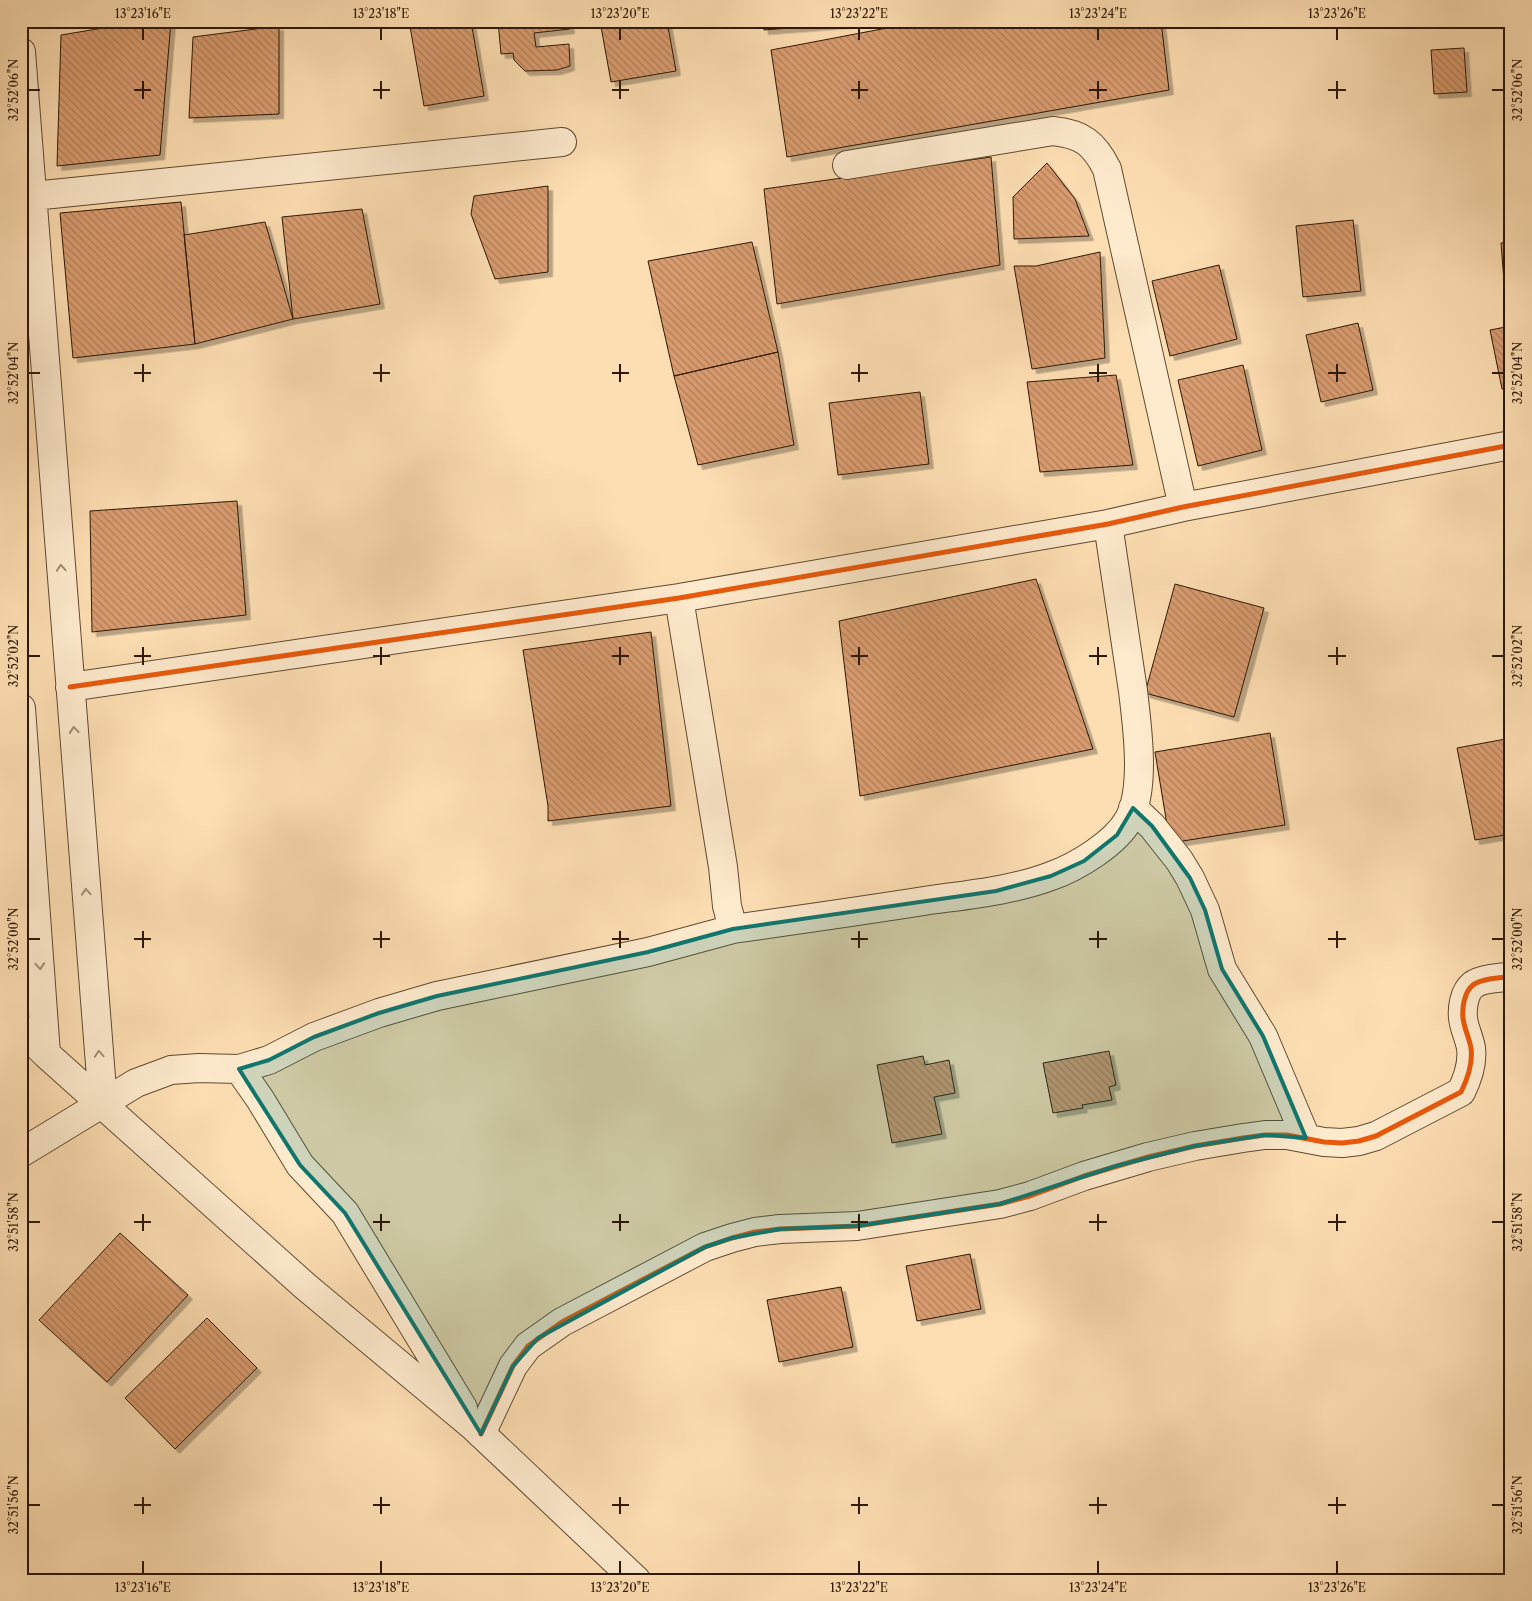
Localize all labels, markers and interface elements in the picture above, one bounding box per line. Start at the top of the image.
text: 13°23'16"E [115,6,171,21]
text: 13°23'18"E [353,6,409,21]
text: 13°23'20"E [591,6,649,21]
text: 13°23'22"E [830,6,888,21]
text: 13°23'24"E [1069,6,1127,21]
text: 13°23'26"E [1308,6,1366,21]
text: 32°52'06"N [6,59,21,121]
text: 32°52'06"N [1510,59,1525,121]
text: 32°52'04"N [6,342,21,404]
text: 32°52'04"N [1510,342,1525,404]
one-way arrow [56,564,67,572]
text: 32°52'02"N [6,625,21,687]
text: 32°52'02"N [1510,625,1525,687]
one-way arrow [68,726,79,734]
one-way arrow [81,888,92,896]
text: 32°52'00"N [6,907,21,971]
text: 32°52'00"N [1510,907,1525,971]
one-way arrow [34,963,45,971]
one-way arrow [93,1050,104,1058]
text: 32°51'58"N [6,1192,21,1252]
text: 32°51'58"N [1510,1192,1525,1252]
text: 32°51'56"N [6,1475,21,1535]
text: 32°51'56"N [1510,1475,1525,1535]
text: 13°23'16"E [115,1580,171,1595]
text: 13°23'18"E [353,1580,409,1595]
text: 13°23'20"E [591,1580,649,1595]
text: 13°23'22"E [830,1580,888,1595]
text: 13°23'24"E [1069,1580,1127,1595]
text: 13°23'26"E [1308,1580,1366,1595]

